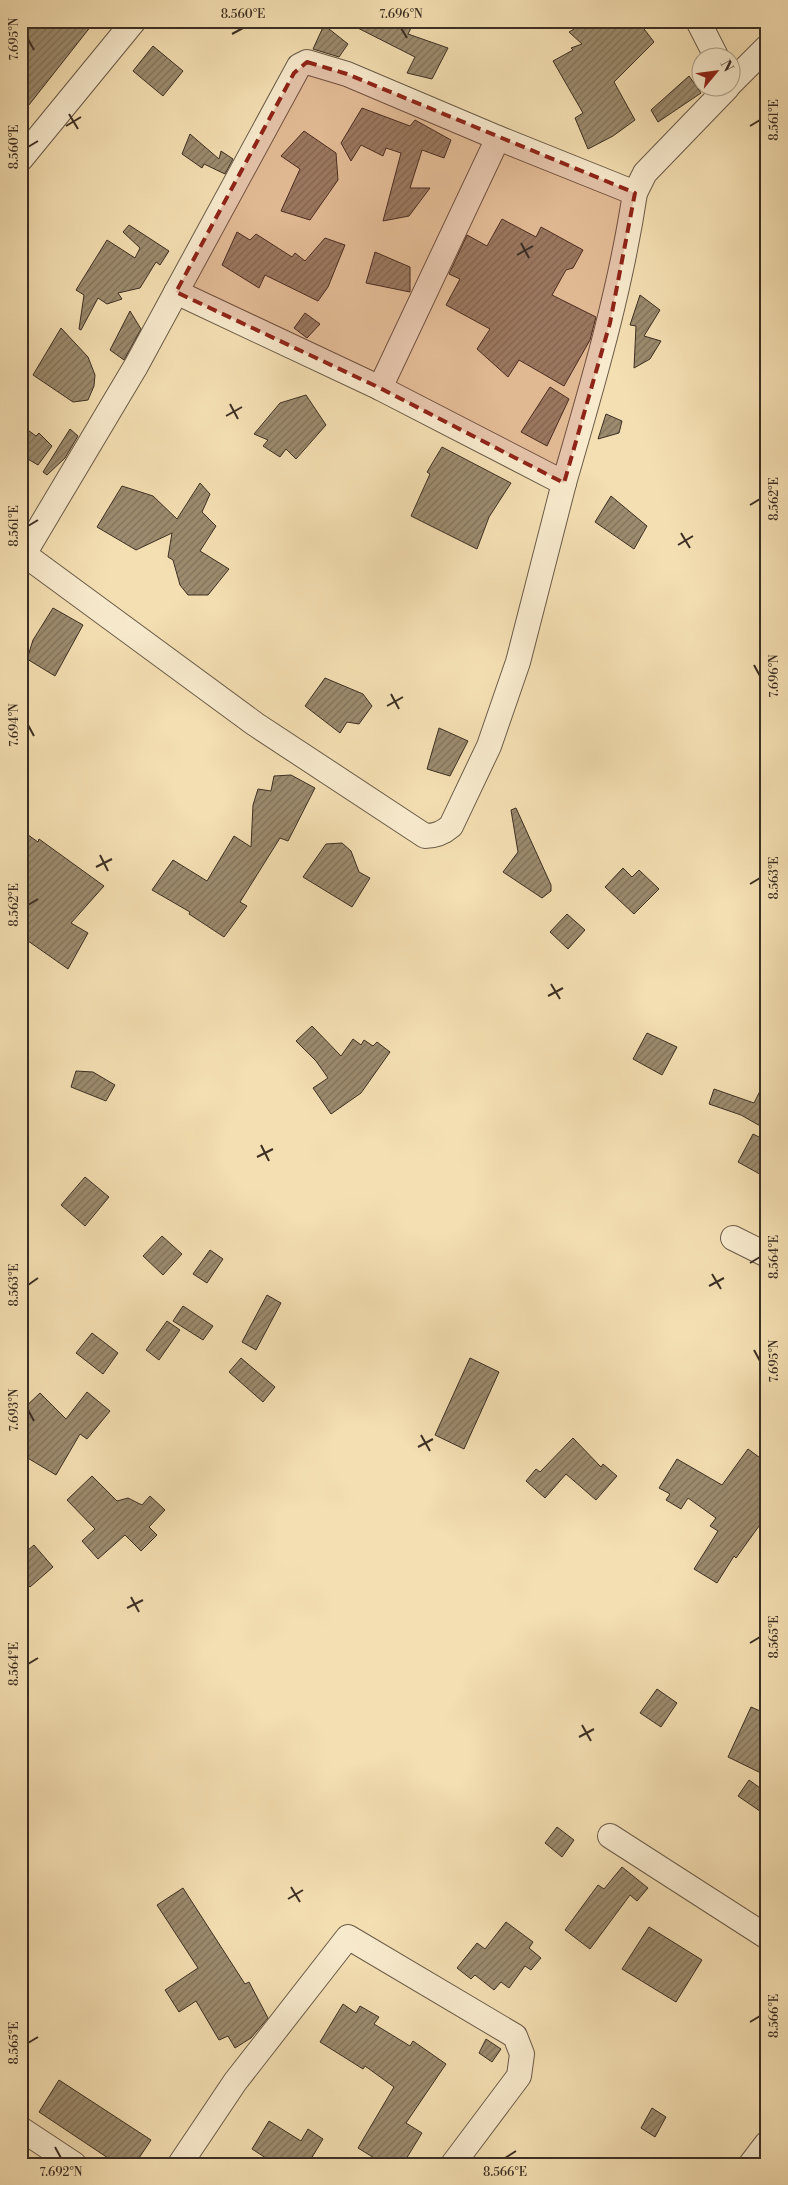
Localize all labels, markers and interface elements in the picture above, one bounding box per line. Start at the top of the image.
text: 8.560°E [221,7,265,22]
text: 7.696°N [379,7,423,22]
text: 7.695°N [7,18,22,60]
north arrow [690,48,740,98]
text: N [716,57,737,75]
text: 8.561°E [767,99,782,141]
text: 8.560°E [7,125,22,169]
text: 8.562°E [767,477,782,521]
text: 8.561°E [7,505,22,547]
text: 7.696°N [767,654,782,698]
text: 7.694°N [7,703,22,747]
text: 8.563°E [767,856,782,900]
text: 8.562°E [7,883,22,927]
text: 8.564°E [767,1235,782,1279]
text: 8.563°E [7,1263,22,1307]
text: 7.695°N [767,1340,782,1382]
text: 7.693°N [7,1388,22,1431]
text: 8.565°E [767,1615,782,1659]
text: 8.564°E [7,1642,22,1686]
text: 8.566°E [767,1994,782,2038]
text: 8.565°E [7,2021,22,2065]
text: 7.692°N [39,2165,83,2180]
text: 8.566°E [483,2165,527,2180]

